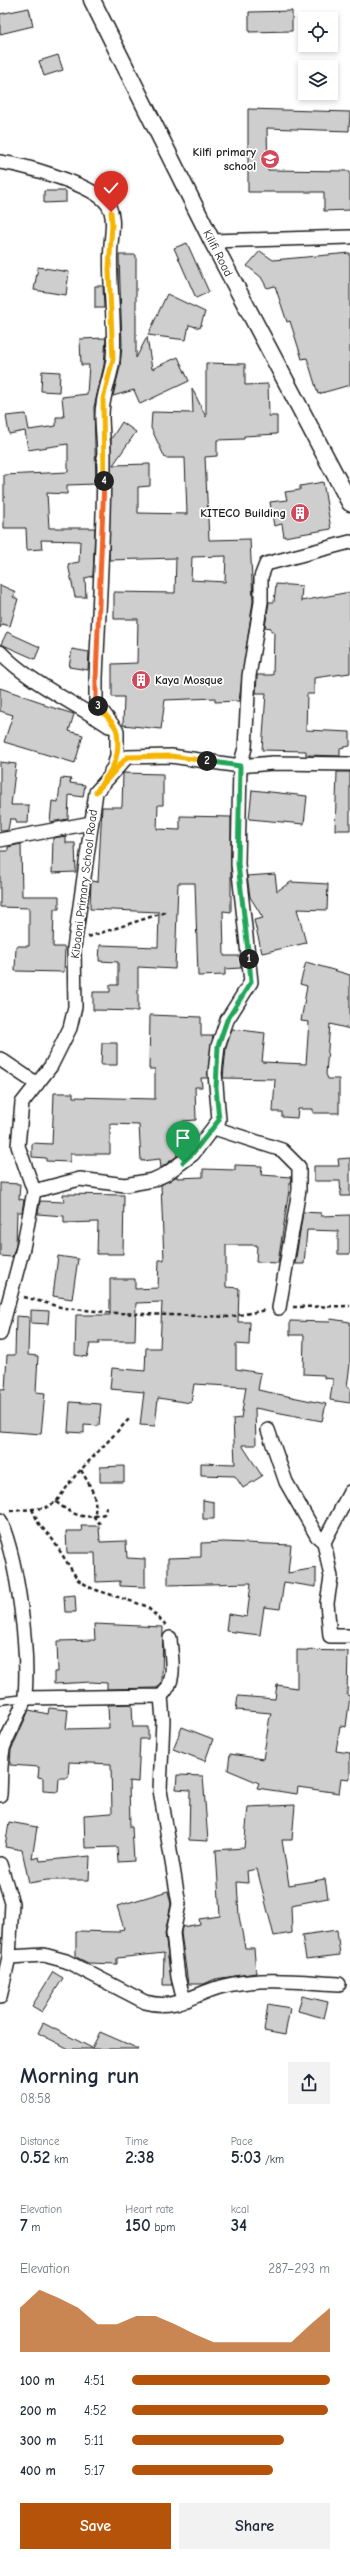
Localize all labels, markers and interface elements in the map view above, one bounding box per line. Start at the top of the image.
map controls [298,12,338,100]
button: locate [298,12,338,52]
button: layers [298,60,338,100]
place label: Kilfi primary school [192,145,257,173]
school or university icon: Kilfi primary school [259,148,281,170]
pin [94,171,128,212]
icon: check [100,177,122,199]
street label: Kilifi Road [200,227,236,279]
pin: 4 [94,471,114,491]
text: 4 [101,474,107,487]
building icon: KITECO Building [289,502,311,524]
place label: KITECO Building [200,506,286,520]
building icon: Kaya Mosque [130,669,152,691]
place label: Kaya Mosque [155,673,223,687]
pin: 3 [88,696,108,716]
text: 3 [95,699,101,712]
pin: 2 [197,751,217,771]
text: 2 [204,754,210,767]
street label: Kibaoni Primary School Road [68,809,100,959]
pin: 1 [239,949,259,969]
text: 1 [247,952,251,965]
pin [166,1121,200,1162]
icon: arrive [172,1127,194,1149]
button: share [288,2062,330,2104]
text: Morning run [20,2063,139,2089]
text: 08:58 [20,2091,51,2106]
text: Distance [20,2135,59,2148]
text: Time [125,2135,148,2148]
text: Pace [231,2135,253,2148]
text: 0.52 [20,2148,50,2167]
text: 2:38 [125,2148,154,2167]
text: 5:03 [231,2148,261,2167]
text: km [50,2153,68,2166]
text: /km [261,2153,284,2166]
text: Elevation [20,2203,62,2216]
text: Heart rate [125,2203,174,2216]
text: kcal [231,2203,249,2216]
text: 7 [20,2216,28,2235]
text: 150 [125,2216,151,2235]
text: 34 [231,2216,247,2235]
text: m [28,2221,40,2234]
text: bpm [151,2221,175,2234]
text: Elevation [20,2261,70,2276]
text: 287–293 m [268,2261,330,2276]
text: 100 m [20,2373,55,2388]
text: 4:51 [84,2373,105,2388]
text: 200 m [20,2403,56,2418]
text: 4:52 [84,2403,107,2418]
text: 300 m [20,2433,56,2448]
text: 5:11 [84,2433,104,2448]
text: 400 m [20,2463,56,2478]
text: 5:17 [84,2463,105,2478]
button: Save [20,2503,171,2549]
button: Share [179,2503,330,2549]

